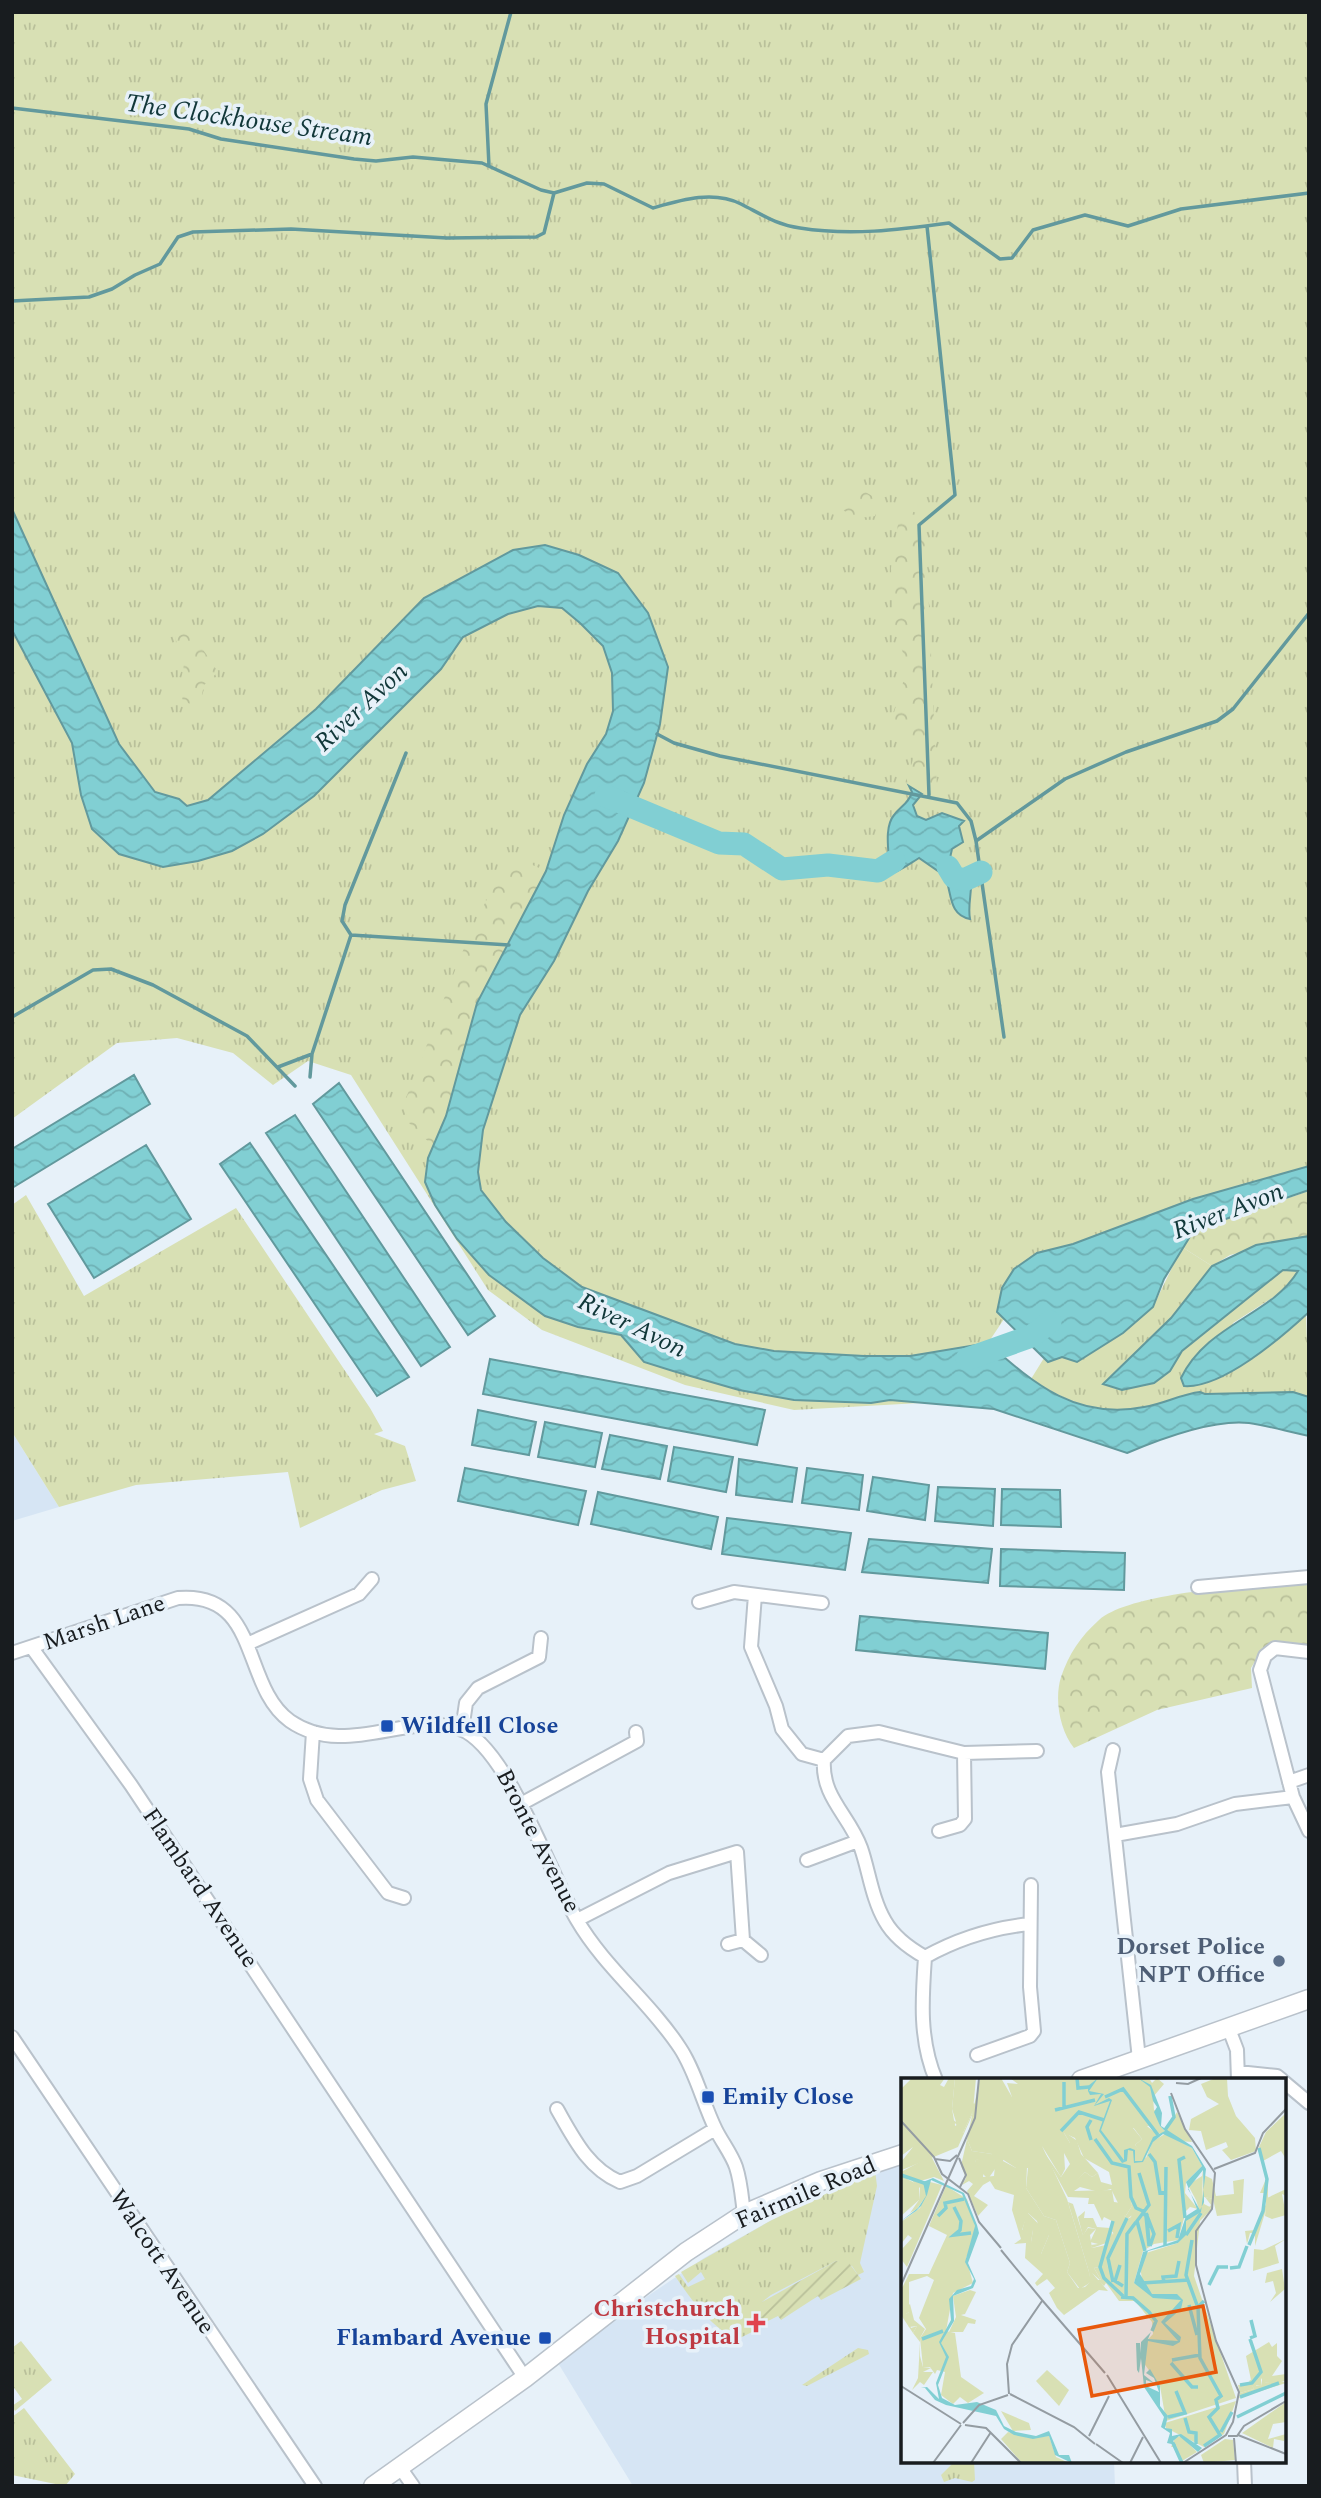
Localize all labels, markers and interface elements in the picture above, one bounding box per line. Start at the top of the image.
water label: The Clockhouse Stream [123,83,375,157]
water label: River Avon [305,653,417,761]
water label: River Avon [1166,1171,1290,1251]
water label: River Avon [571,1282,693,1369]
street label: Marsh Lane [38,1585,170,1661]
place label: Wildfell Close [401,1708,558,1744]
marker: Wildfell Close [379,1718,395,1734]
street label: Bronte Avenue [486,1763,590,1919]
street label: Flambard Avenue [133,1800,267,1976]
place label: Dorset Police NPT Office [1116,1929,1265,1993]
marker: Dorset Police NPT Office [1271,1953,1287,1969]
inset map [901,2078,1286,2463]
place label: Emily Close [722,2079,854,2115]
marker: Emily Close [700,2089,716,2105]
street label: Fairmile Road [730,2147,882,2239]
street label: Walcott Avenue [100,2182,224,2342]
place label: Christchurch Hospital [593,2291,740,2355]
marker: Christchurch Hospital [746,2313,766,2333]
place label: Flambard Avenue [336,2320,531,2356]
marker: Flambard Avenue [537,2330,553,2346]

